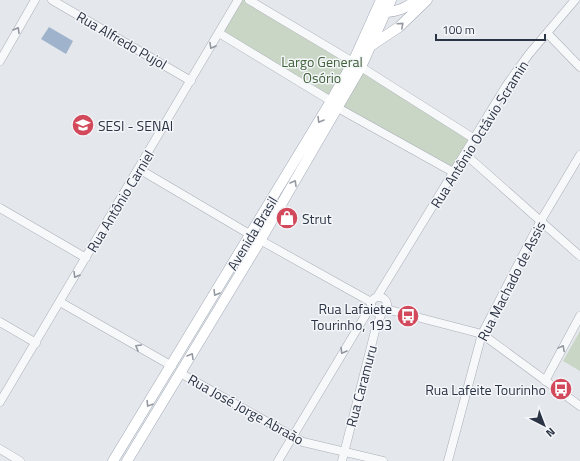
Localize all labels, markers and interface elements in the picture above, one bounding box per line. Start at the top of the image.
street label: Rua Alfredo Pujol [73,6,171,74]
scale bar [436,16,545,42]
text: 100 m [442,20,475,39]
one-way arrow [396,22,404,29]
one-way arrow [13,27,20,35]
one-way arrow [209,42,216,49]
park label: Largo General Osório [281,51,363,88]
street label: Rua Antônio Octávio Scramin [425,56,533,212]
school or university icon: SESI - SENAI [70,112,96,138]
place label: SESI - SENAI [98,115,173,136]
one-way arrow [317,116,324,123]
street label: Rua Antônio Carniel [81,146,159,256]
one-way arrow [289,180,296,187]
street label: Avenida Brasil [222,192,282,274]
shop icon: Strut [274,205,300,231]
place label: Strut [302,208,332,229]
street label: Rua Machado de Assis [472,217,550,345]
one-way arrow [74,271,81,278]
one-way arrow [214,289,221,296]
place label: Rua Lafaiete Tourinho, 193 [311,298,392,335]
bus stop icon: Rua Lafaiete Tourinho, 193 [395,303,421,329]
street label: Rua Caramuru [340,343,382,429]
one-way arrow [135,344,142,351]
one-way arrow [558,345,565,352]
one-way arrow [341,347,348,354]
one-way arrow [186,353,193,360]
street label: Rua José Jorge Abraão [184,368,308,450]
bus stop icon: Rua Lafeite Tourinho [548,376,574,402]
place label: Rua Lafeite Tourinho [425,379,546,400]
one-way arrow [146,400,154,407]
north arrow [524,405,564,445]
text: N [543,424,559,441]

